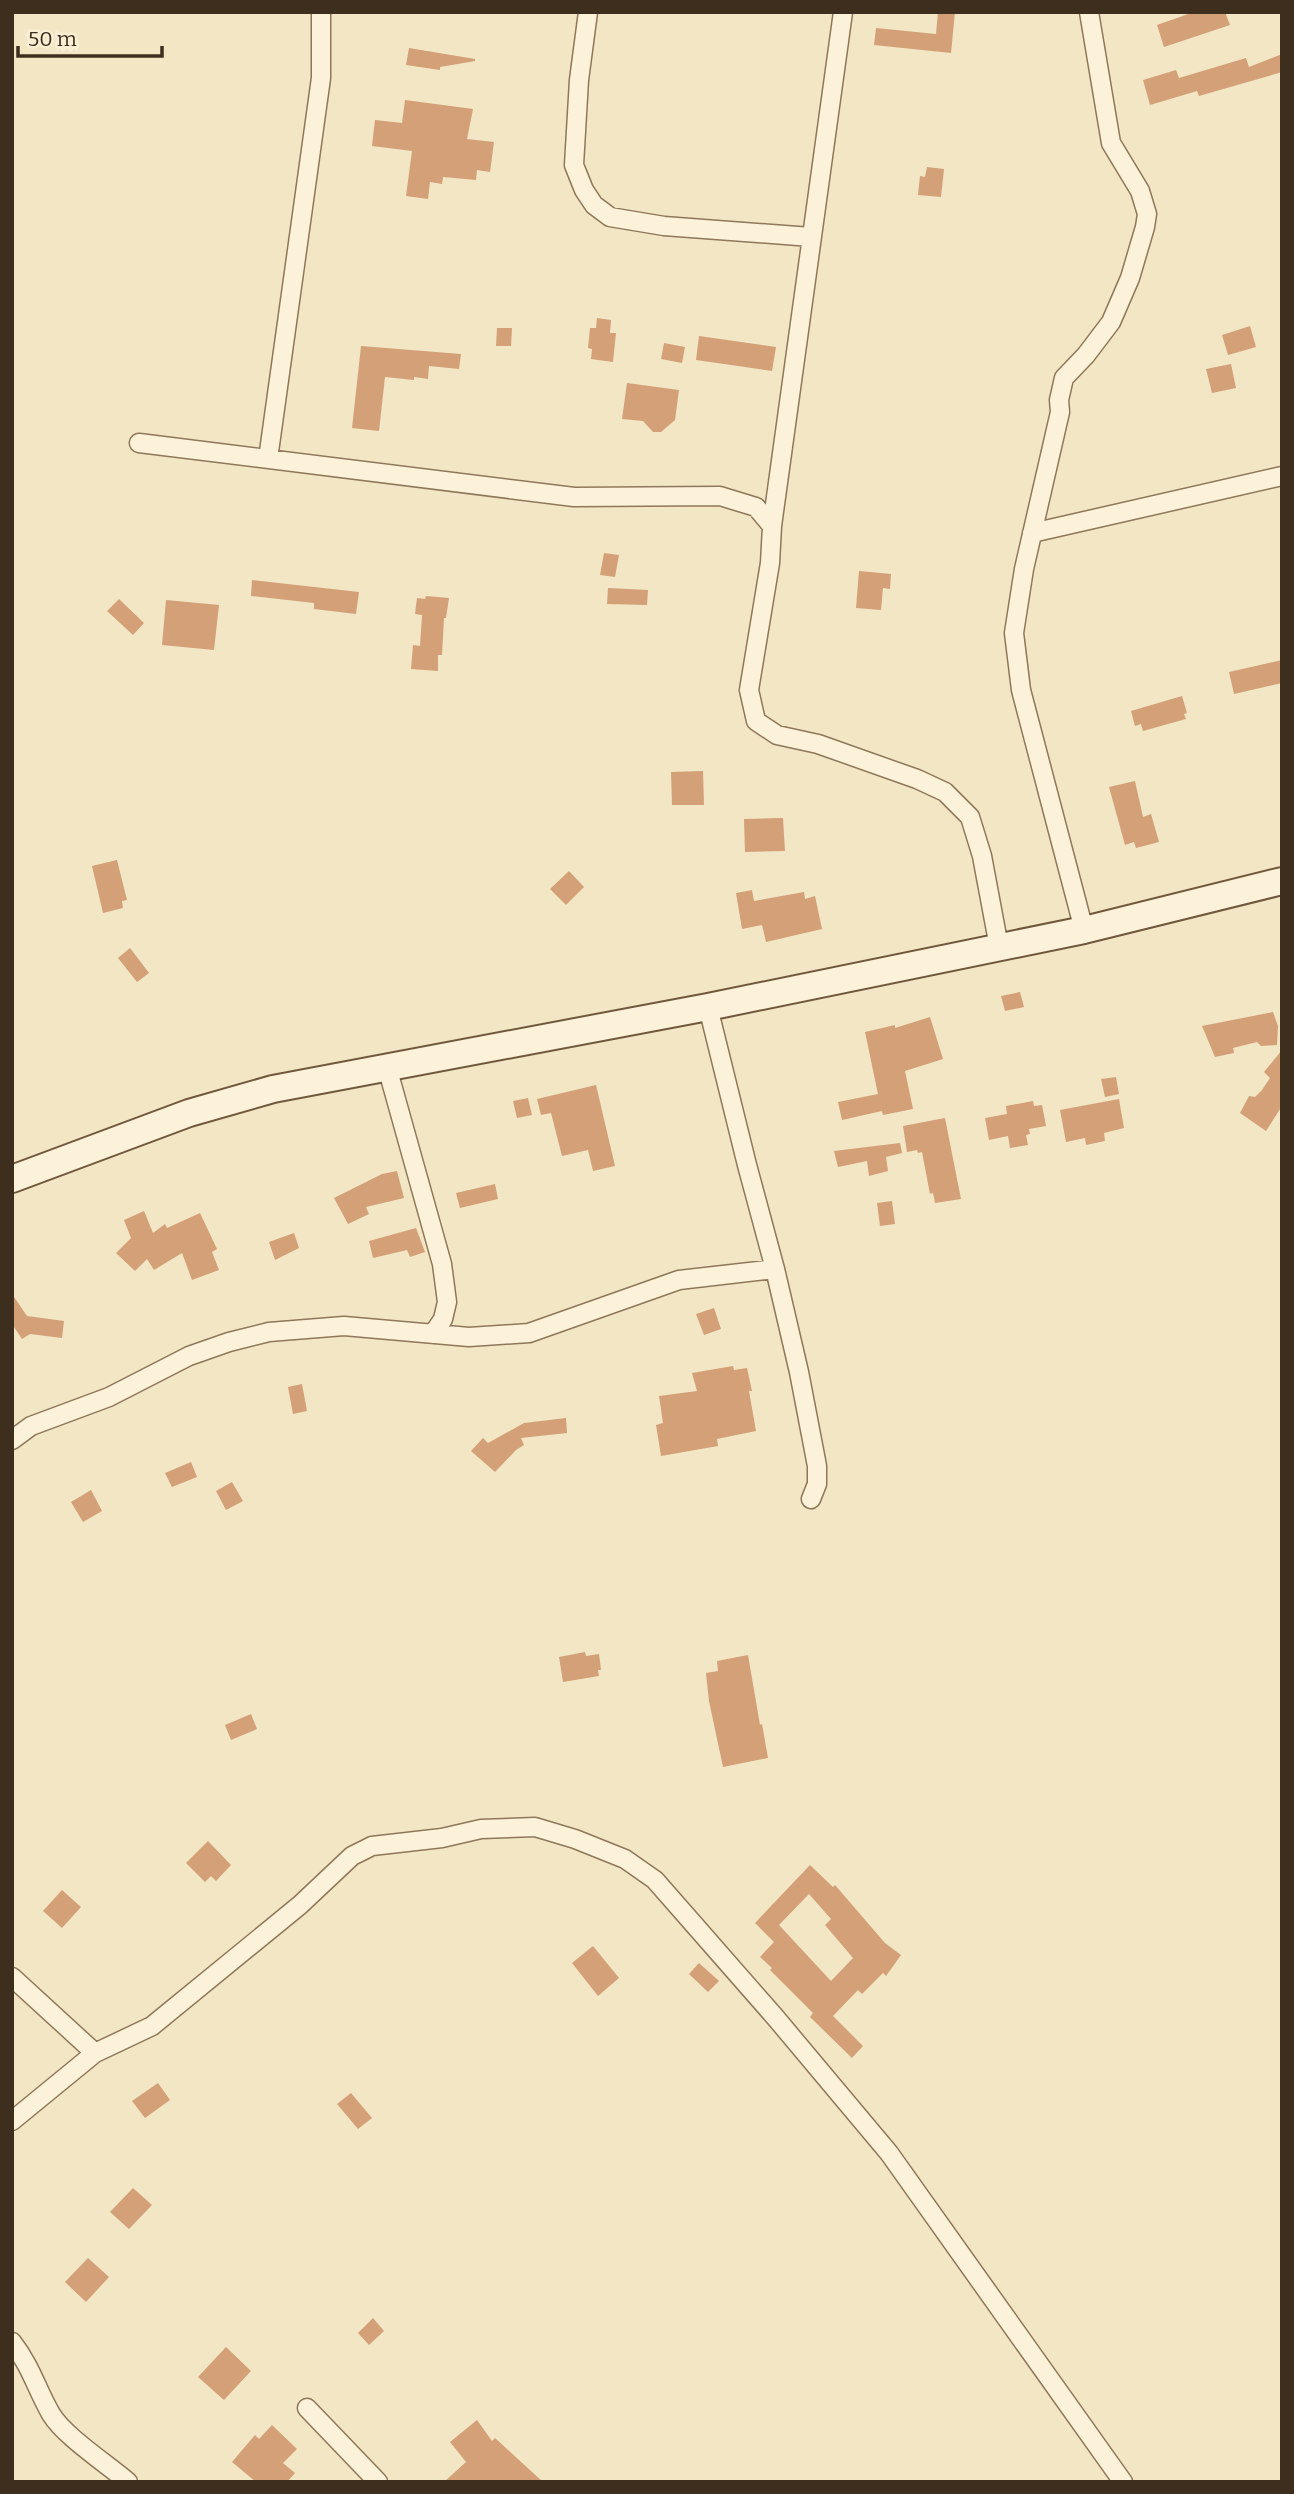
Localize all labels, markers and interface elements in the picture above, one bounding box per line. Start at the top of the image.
scale bar [18,14,161,58]
text: 50 m [28,26,77,52]

